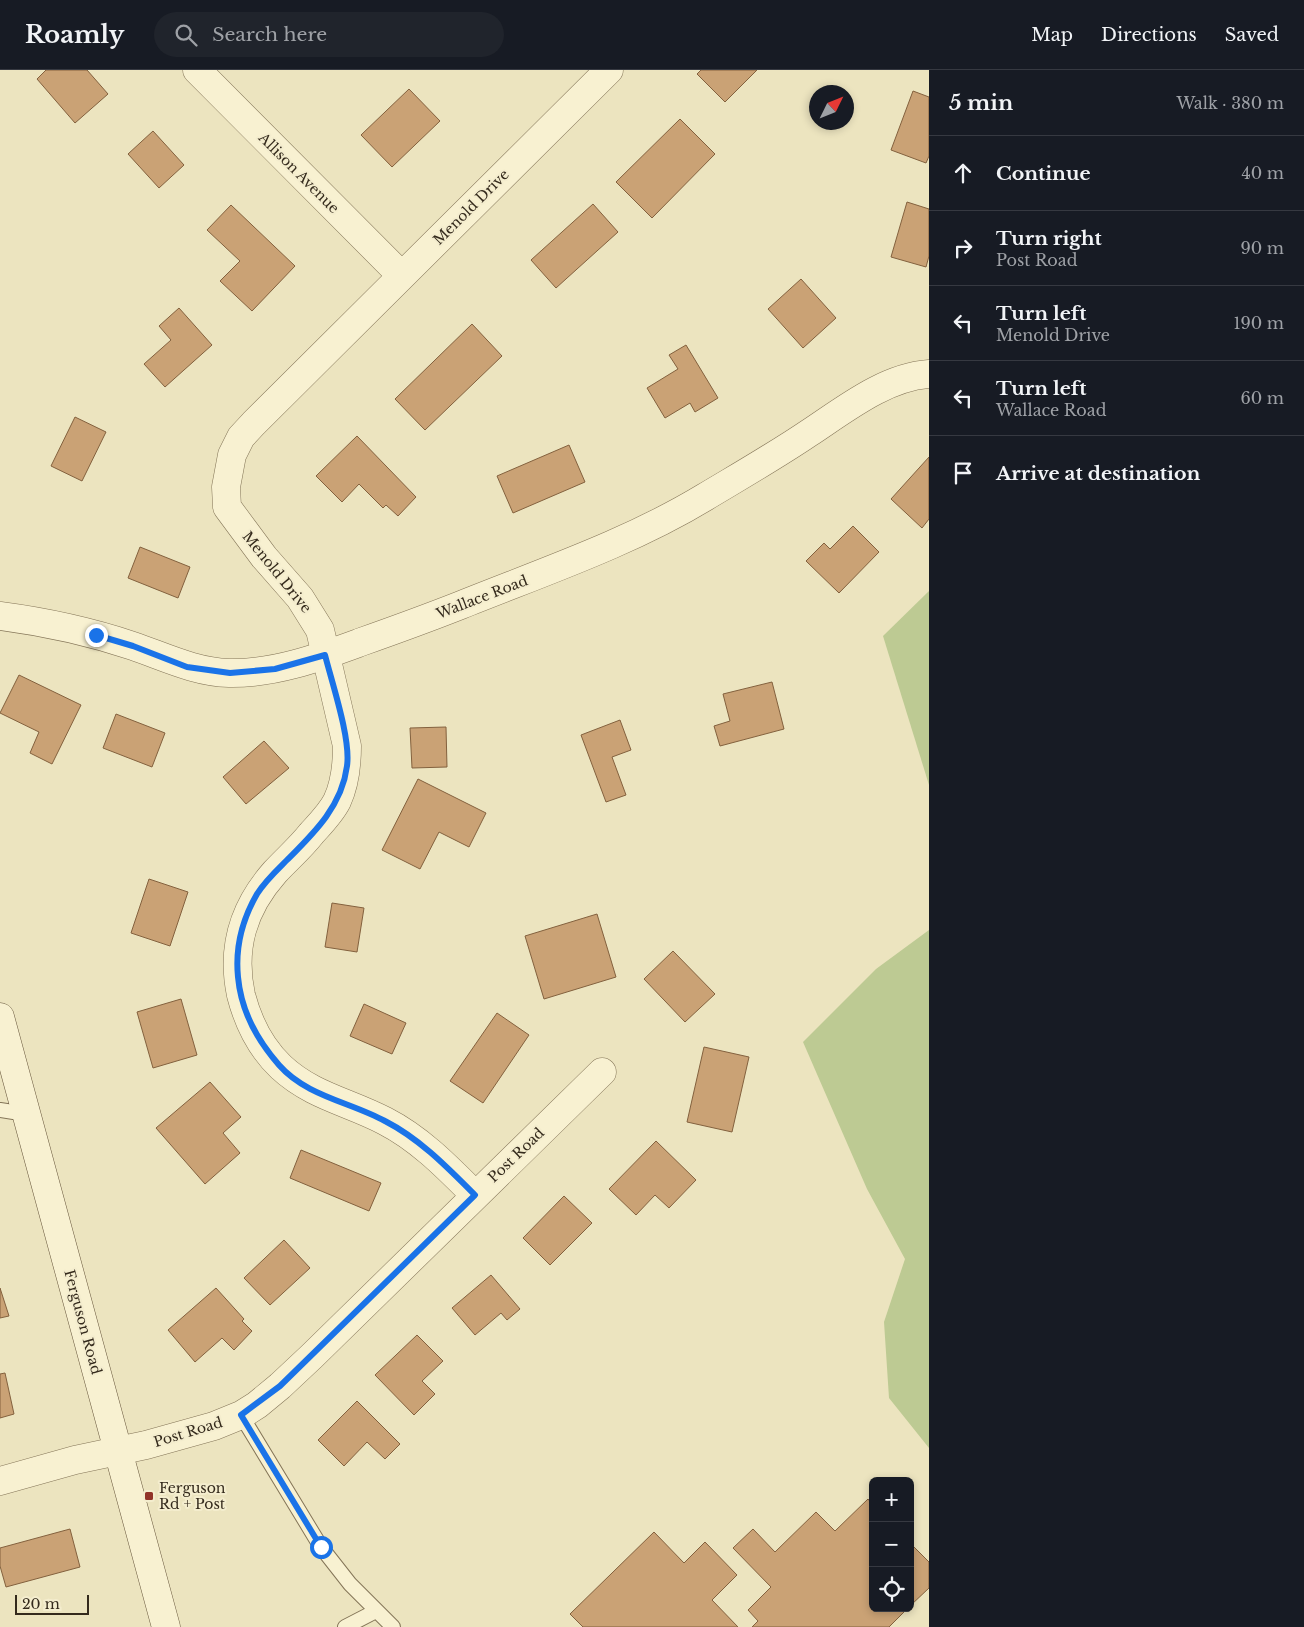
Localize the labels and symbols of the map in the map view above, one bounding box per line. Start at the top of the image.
north arrow [809,85,854,130]
street label: Allison Avenue [254,128,343,217]
street label: Menold Drive [429,165,513,249]
street label: Menold Drive [239,528,315,616]
street label: Wallace Road [433,571,531,623]
route end [85,624,108,647]
street label: Post Road [484,1123,548,1186]
street label: Ferguson Road [60,1268,106,1377]
street label: Post Road [151,1413,225,1451]
place label: Ferguson Rd + Post [159,1479,226,1513]
marker: Ferguson Rd + Post [143,1490,155,1502]
route start [310,1536,333,1559]
scale bar [15,1592,89,1615]

